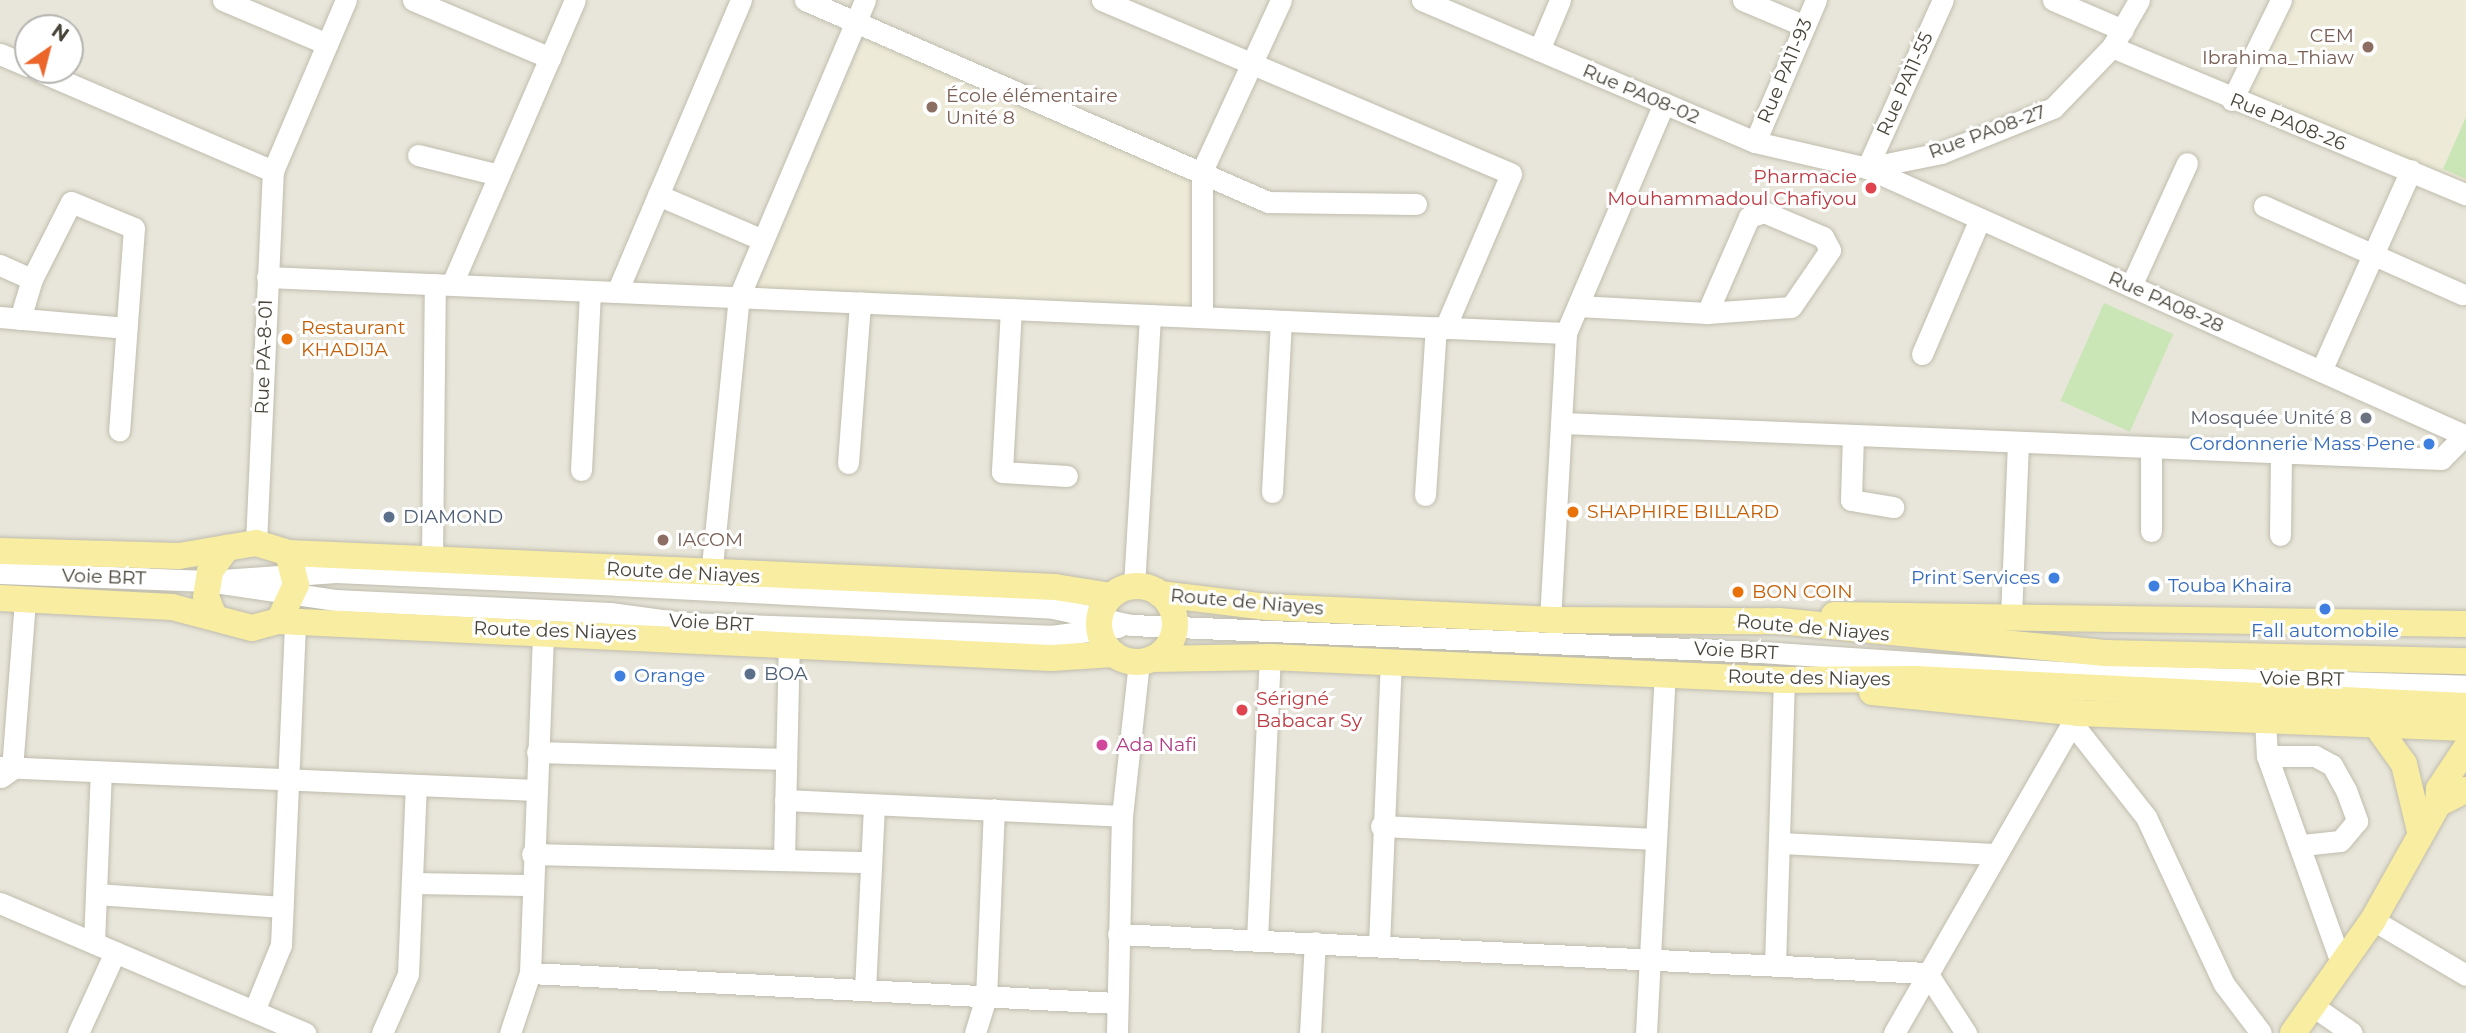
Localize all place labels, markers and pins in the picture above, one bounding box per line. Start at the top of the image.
place label: CEM Ibrahima_Thiaw [2202,25,2354,69]
marker: CEM Ibrahima_Thiaw [2360,39,2376,55]
place label: École élémentaire Unité 8 [946,85,1118,129]
marker: École élémentaire Unité 8 [924,99,940,115]
place label: Pharmacie Mouhammadoul Chafiyou [1607,166,1857,210]
marker: Pharmacie Mouhammadoul Chafiyou [1863,180,1879,196]
place label: Restaurant KHADIJA [301,317,405,361]
marker: Restaurant KHADIJA [279,331,295,347]
place label: Mosquée Unité 8 [2190,407,2352,429]
marker: Mosquée Unité 8 [2358,410,2374,426]
place label: Cordonnerie Mass Pene [2190,433,2415,455]
marker: Cordonnerie Mass Pene [2421,436,2437,452]
place label: SHAPHIRE BILLARD [1587,501,1779,523]
marker: SHAPHIRE BILLARD [1565,504,1581,520]
place label: DIAMOND [403,506,503,528]
marker: DIAMOND [381,509,397,525]
place label: IACOM [677,529,743,551]
marker: IACOM [655,532,671,548]
place label: Print Services [1911,567,2040,589]
marker: Print Services [2046,570,2062,586]
place label: Touba Khaira [2168,575,2292,597]
marker: Touba Khaira [2146,578,2162,594]
place label: BON COIN [1752,581,1853,603]
marker: BON COIN [1730,584,1746,600]
marker: Fall automobile [2317,601,2333,617]
place label: Fall automobile [2251,620,2399,642]
place label: BOA [764,663,808,685]
place label: Orange [634,665,705,687]
marker: BOA [742,666,758,682]
marker: Orange [612,668,628,684]
place label: Sérigné Babacar Sy [1256,688,1362,732]
marker: Sérigné Babacar Sy [1234,702,1250,718]
place label: Ada Nafi [1116,734,1197,756]
marker: Ada Nafi [1094,737,1110,753]

